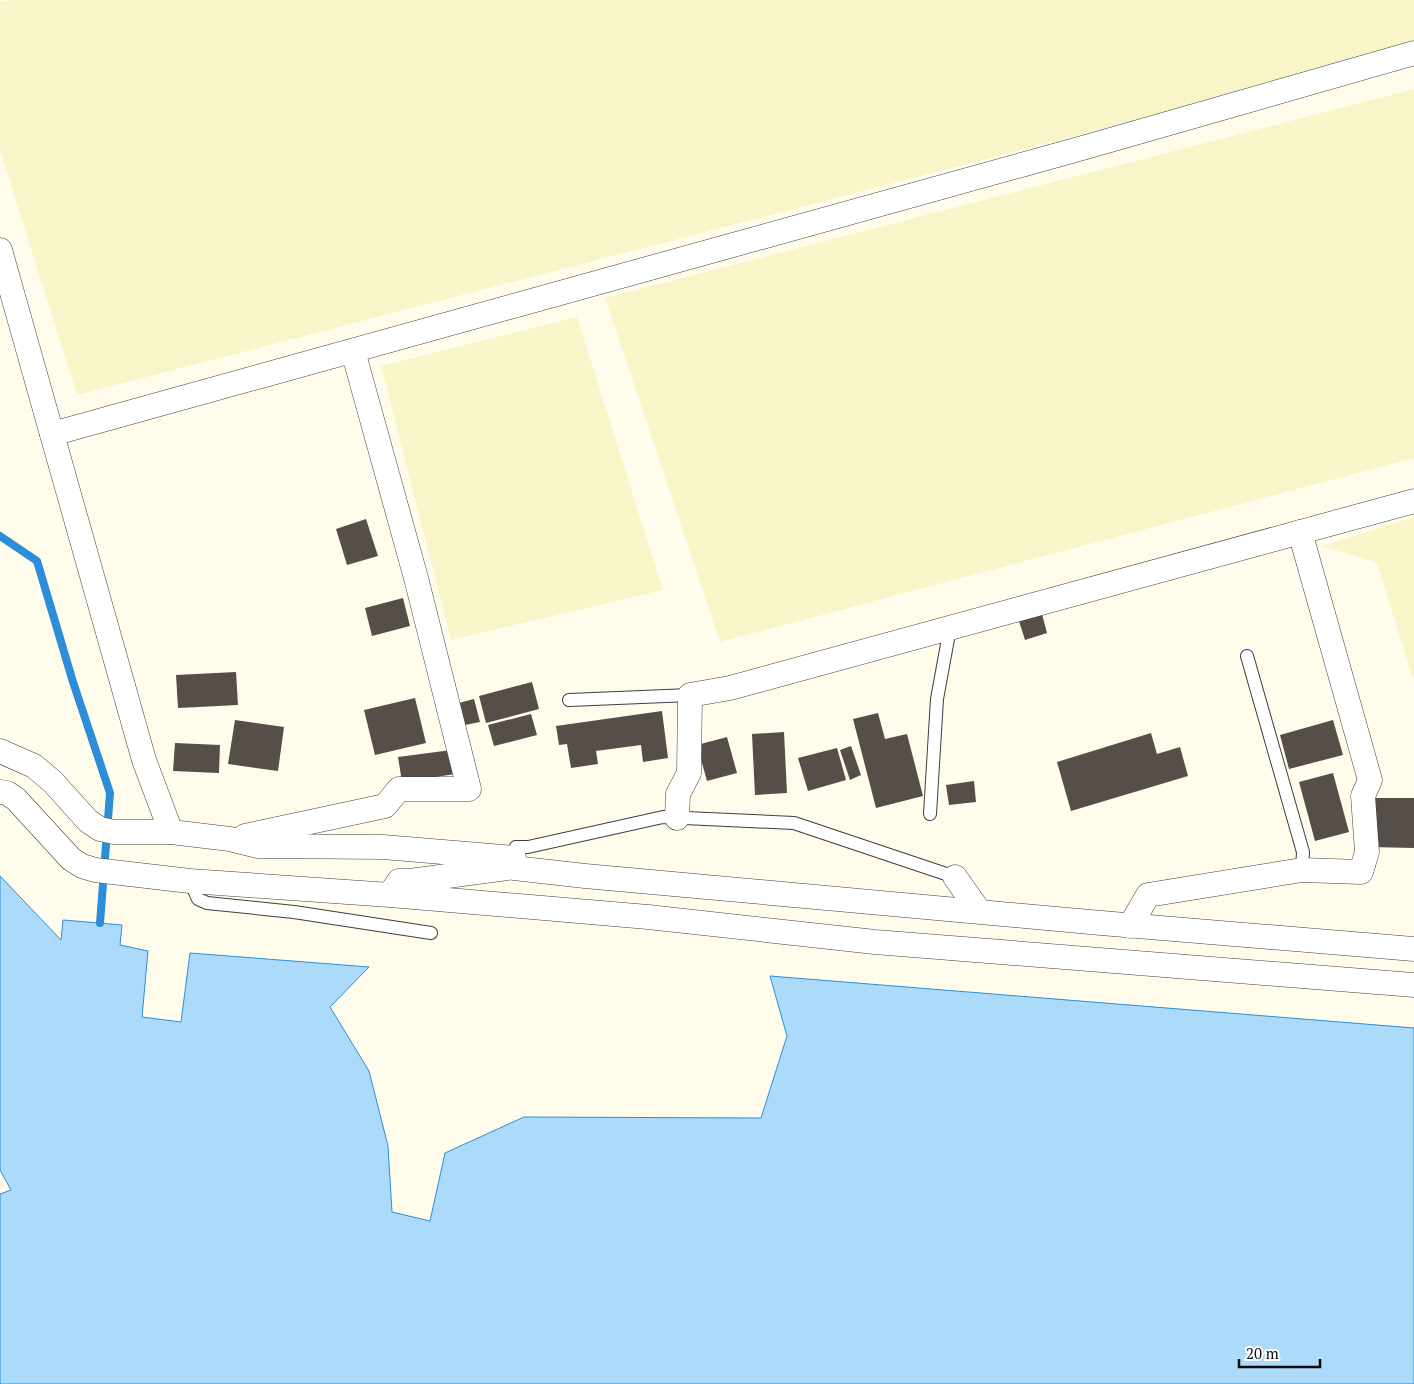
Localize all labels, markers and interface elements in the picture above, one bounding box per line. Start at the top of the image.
scale bar [1239,1336,1320,1368]
text: 20 m [1246,1343,1279,1363]

